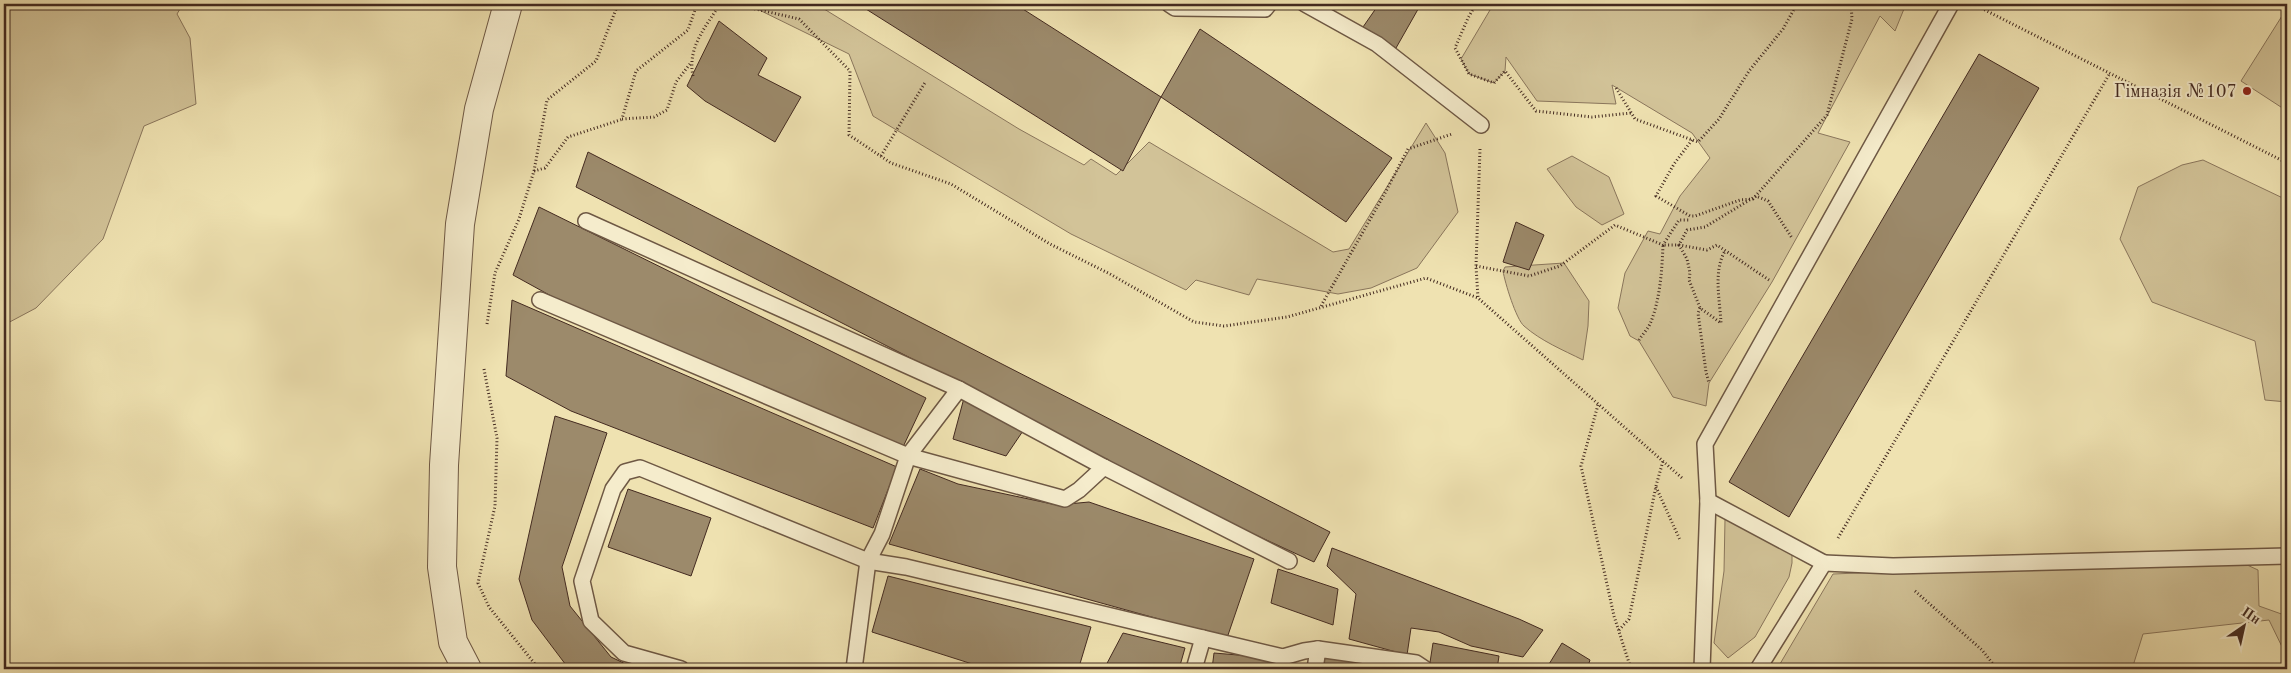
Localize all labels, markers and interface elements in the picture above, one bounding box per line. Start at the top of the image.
place label: Гімназія №107 [2114,83,2237,101]
marker: Гімназія №107 [2241,85,2253,97]
north arrow [2218,600,2268,650]
text: Пн [2239,605,2263,627]

